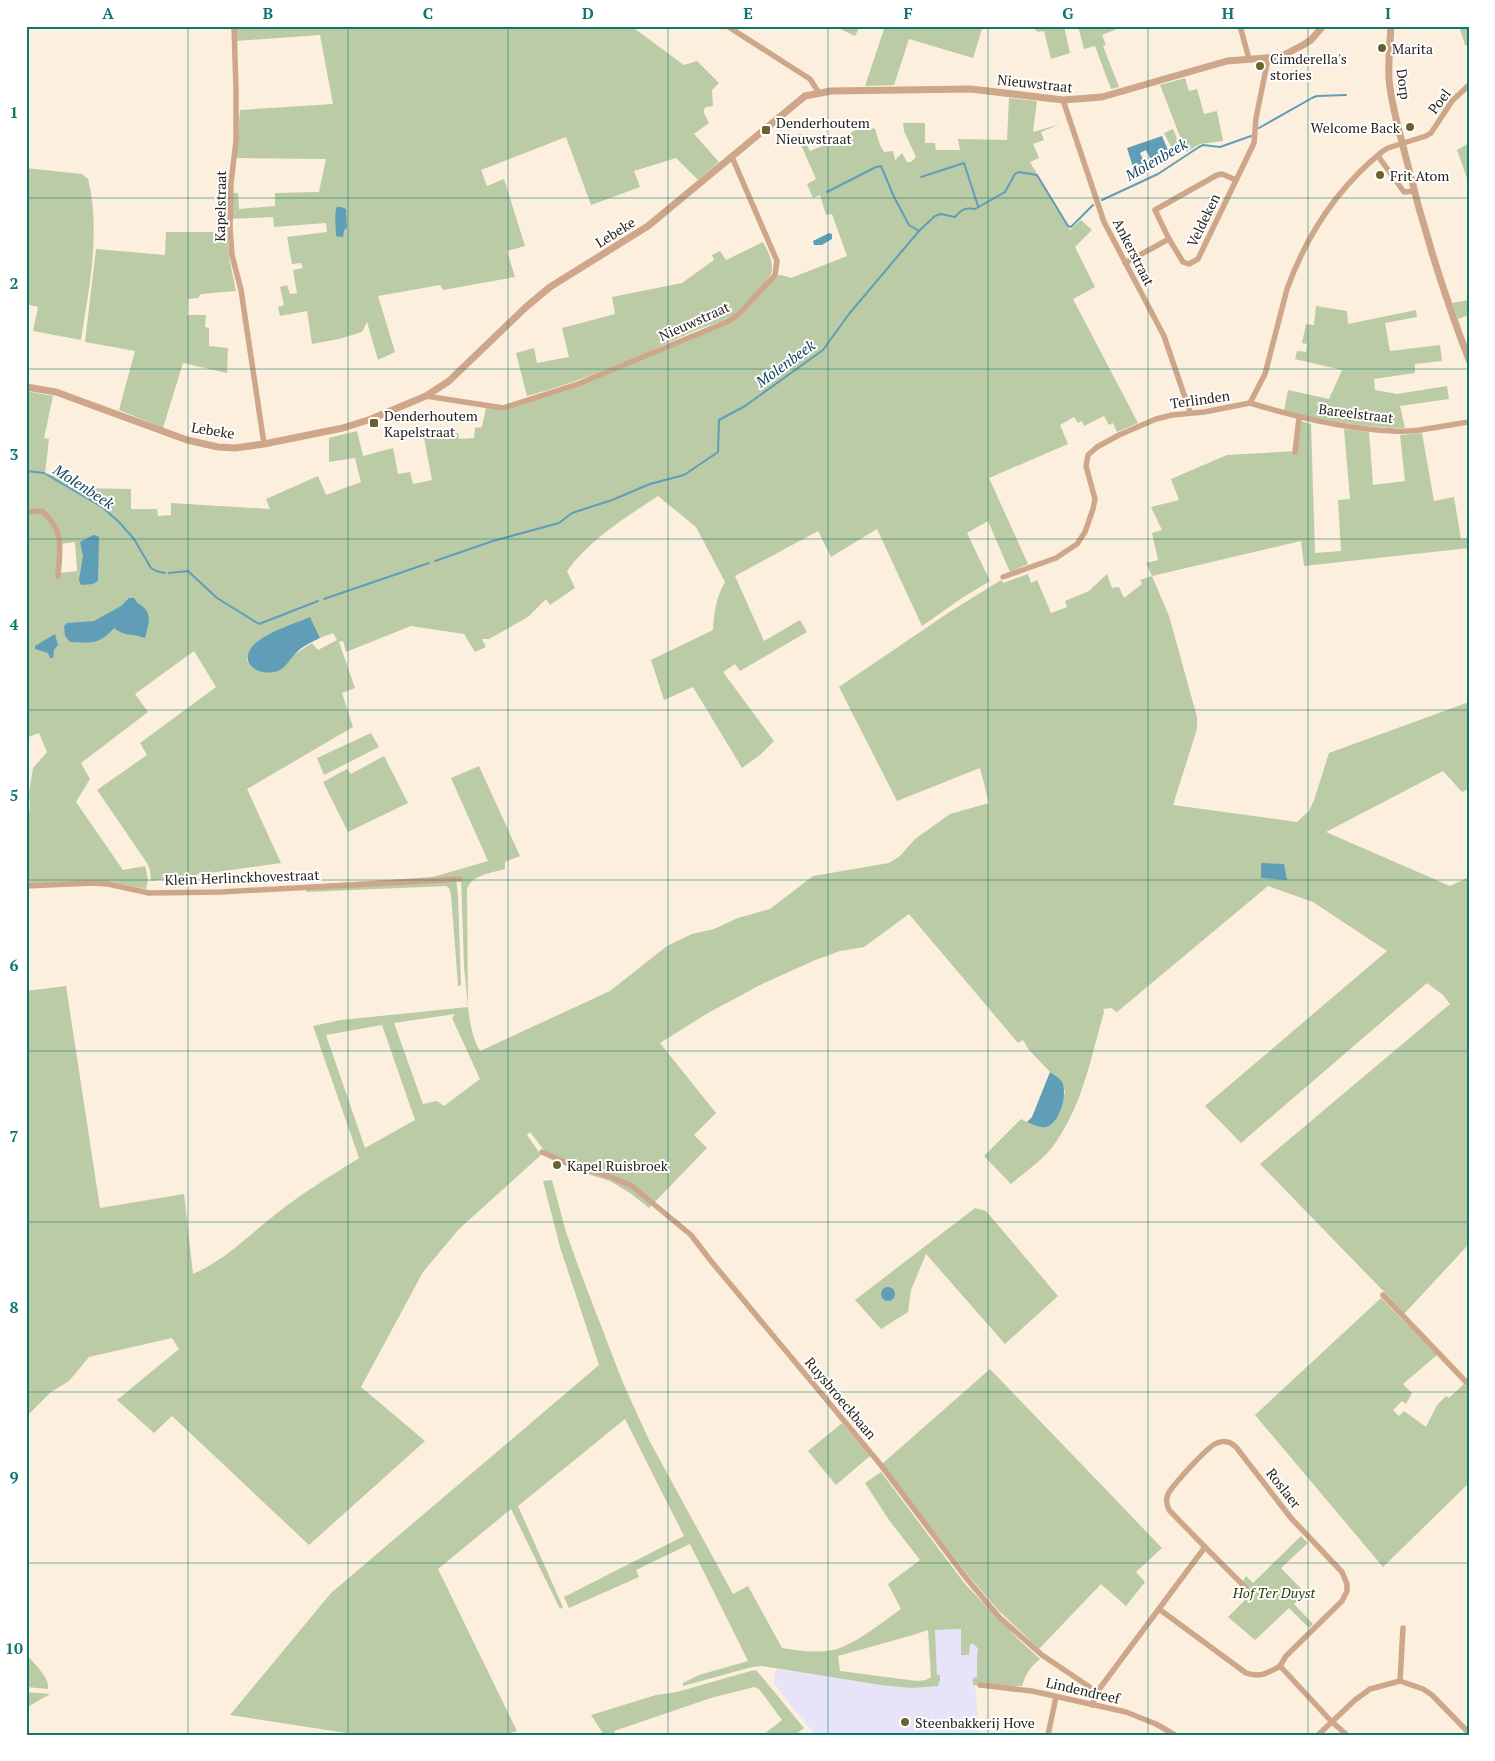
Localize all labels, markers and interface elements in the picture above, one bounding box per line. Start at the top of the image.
text: A [102,2,114,24]
text: B [263,2,273,24]
text: C [423,2,433,24]
text: D [582,2,594,24]
text: E [743,2,753,24]
text: F [903,2,913,24]
text: G [1062,2,1074,24]
text: H [1222,2,1234,24]
text: I [1385,2,1391,24]
place label: Marita [1392,39,1433,58]
marker: Marita [1376,42,1388,54]
place label: Cimderella's stories [1270,49,1347,84]
marker: Cimderella's stories [1254,60,1266,72]
street label: Dorp [1392,67,1416,101]
street label: Nieuwstraat [996,70,1074,96]
street label: Poel [1423,85,1455,117]
text: 1 [9,101,19,123]
place label: Denderhoutem Nieuwstraat [776,113,870,148]
place label: Welcome Back [1311,118,1401,137]
marker: Welcome Back [1404,121,1416,133]
marker: Denderhoutem Nieuwstraat [760,124,772,136]
water label: Molenbeek [1120,133,1191,185]
place label: Frit Atom [1390,166,1449,185]
street label: Kapelstraat [210,169,230,242]
marker: Frit Atom [1374,169,1386,181]
street label: Veldeken [1182,190,1224,250]
street label: Lebeke [592,212,638,252]
street label: Ankerstraat [1109,215,1159,290]
text: 2 [9,272,19,294]
street label: Nieuwstraat [656,297,733,345]
water label: Molenbeek [751,334,819,392]
street label: Terlinden [1169,385,1232,413]
street label: Bareelstraat [1317,399,1395,427]
place label: Denderhoutem Kapelstraat [384,406,478,441]
street label: Lebeke [190,417,236,443]
marker: Denderhoutem Kapelstraat [368,417,380,429]
text: 3 [9,443,19,465]
water label: Molenbeek [49,458,119,513]
text: 4 [9,613,19,635]
text: 5 [9,784,19,806]
street label: Klein Herlinckhovestraat [164,865,321,889]
text: 6 [9,954,19,976]
text: 7 [9,1125,19,1147]
place label: Kapel Ruisbroek [567,1156,669,1175]
marker: Kapel Ruisbroek [551,1159,563,1171]
text: 8 [9,1296,19,1318]
street label: Ruysbroeckbaan [801,1353,881,1444]
street label: Roslaer [1262,1464,1306,1513]
text: 9 [9,1466,19,1488]
park label: Hof Ter Duyst [1232,1583,1316,1602]
text: 10 [5,1637,23,1659]
street label: Lindendreef [1044,1672,1123,1708]
place label: Steenbakkerij Hove [915,1713,1035,1732]
marker: Steenbakkerij Hove [899,1716,911,1728]

